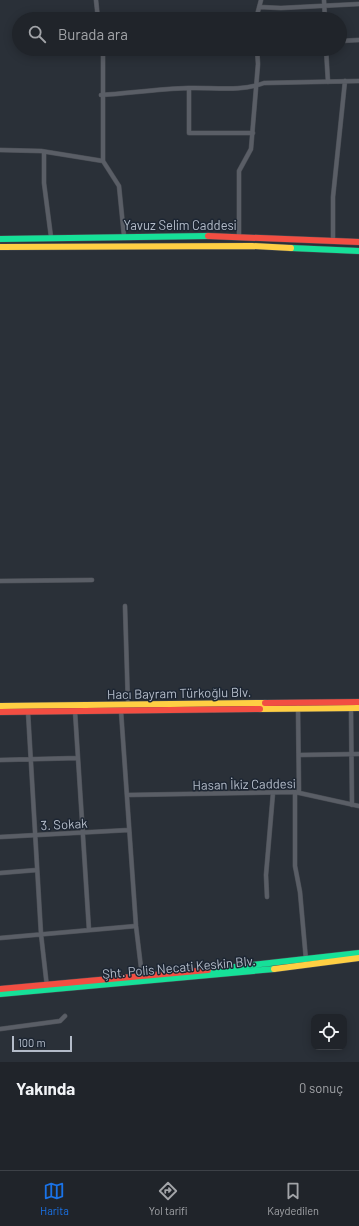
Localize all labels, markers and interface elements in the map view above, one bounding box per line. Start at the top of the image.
search box [12,12,347,56]
icon: search [26,23,48,45]
text: Burada ara [58,25,128,43]
street label: Yavuz Selim Caddesi [124,217,237,233]
street label: Hacı Bayram Türkoğlu Blv. [107,684,251,702]
street label: Hasan İkiz Caddesi [192,775,296,793]
street label: 3. Sokak [40,815,88,833]
street label: Şht. Polis Necati Keskin Blv. [102,952,256,982]
map controls [311,1014,347,1050]
button: locate [311,1014,347,1050]
scale bar [12,1034,72,1053]
text: 100 m [18,1036,46,1049]
text: Yakında [16,1078,75,1098]
text: 0 sonuç [299,1080,343,1096]
tab: Harita [40,1180,69,1217]
tab: Yol tarifi [149,1180,187,1217]
tab: Kaydedilen [267,1180,319,1217]

